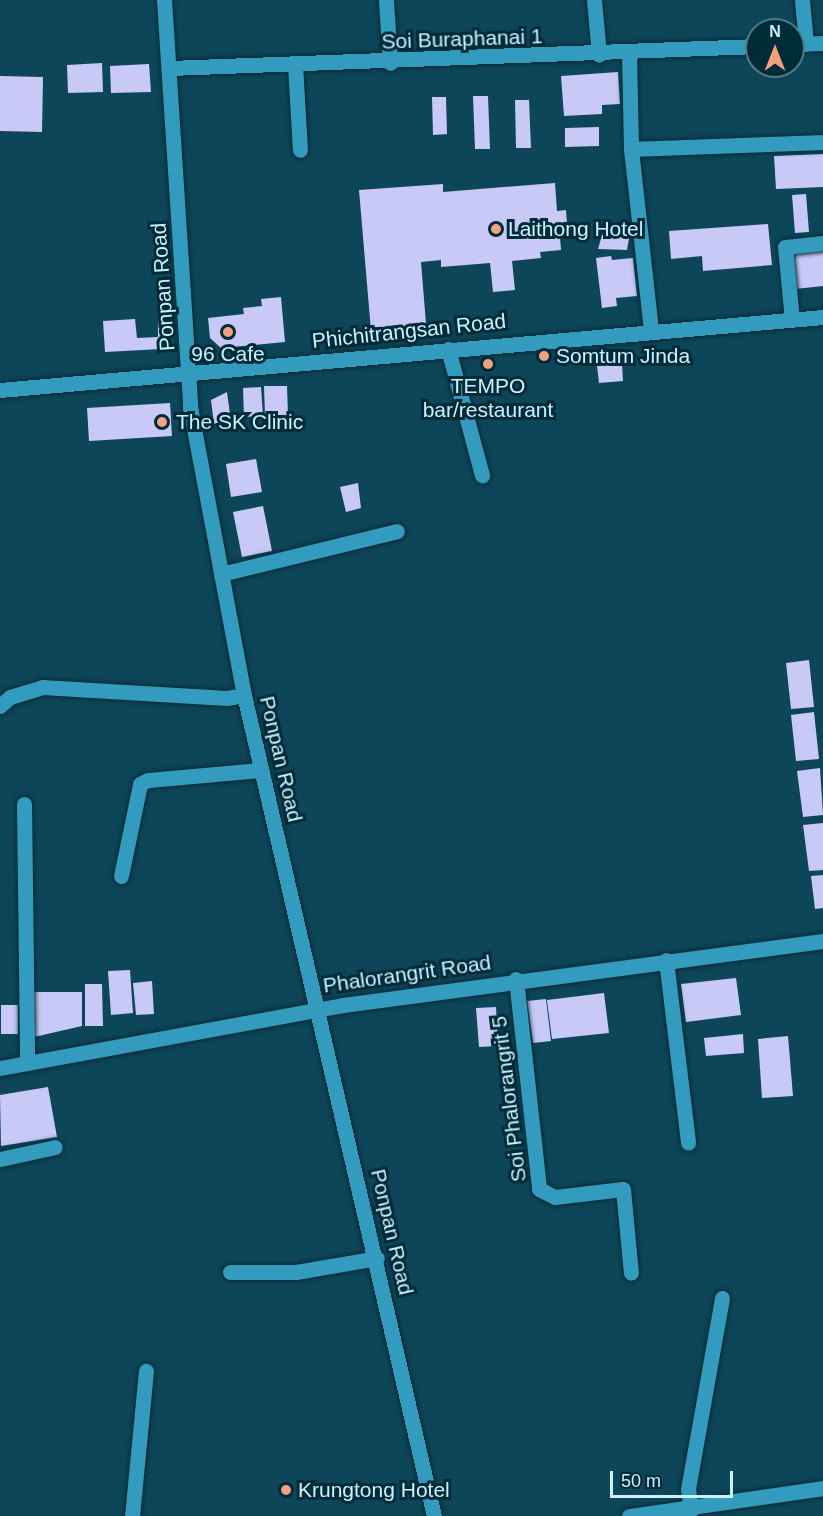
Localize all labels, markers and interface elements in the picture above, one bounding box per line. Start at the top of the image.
north arrow [745,18,805,78]
text: N [769,23,781,40]
street label: Soi Buraphanai 1 [381,24,543,54]
place label: Laithong Hotel [508,216,643,242]
street label: Ponpan Road [146,222,180,352]
marker: Laithong Hotel [489,222,503,236]
street label: Phichitrangsan Road [311,308,507,354]
marker: 96 Cafe [221,325,235,339]
place label: 96 Cafe [191,341,265,367]
place label: Somtum Jinda [556,343,690,369]
marker: Somtum Jinda [537,349,551,363]
marker: TEMPO bar/restaurant [481,357,495,371]
place label: TEMPO bar/restaurant [423,373,553,423]
place label: The SK Clinic [176,409,303,435]
marker: The SK Clinic [153,413,171,431]
street label: Ponpan Road [254,694,308,824]
street label: Phalorangrit Road [321,950,493,998]
street label: Soi Phalorangrit 5 [486,1015,532,1183]
street label: Ponpan Road [365,1167,419,1297]
scale bar [613,1459,736,1497]
text: 50 m [621,1471,661,1491]
place label: Krungtong Hotel [298,1477,450,1503]
marker: Krungtong Hotel [279,1483,293,1497]

